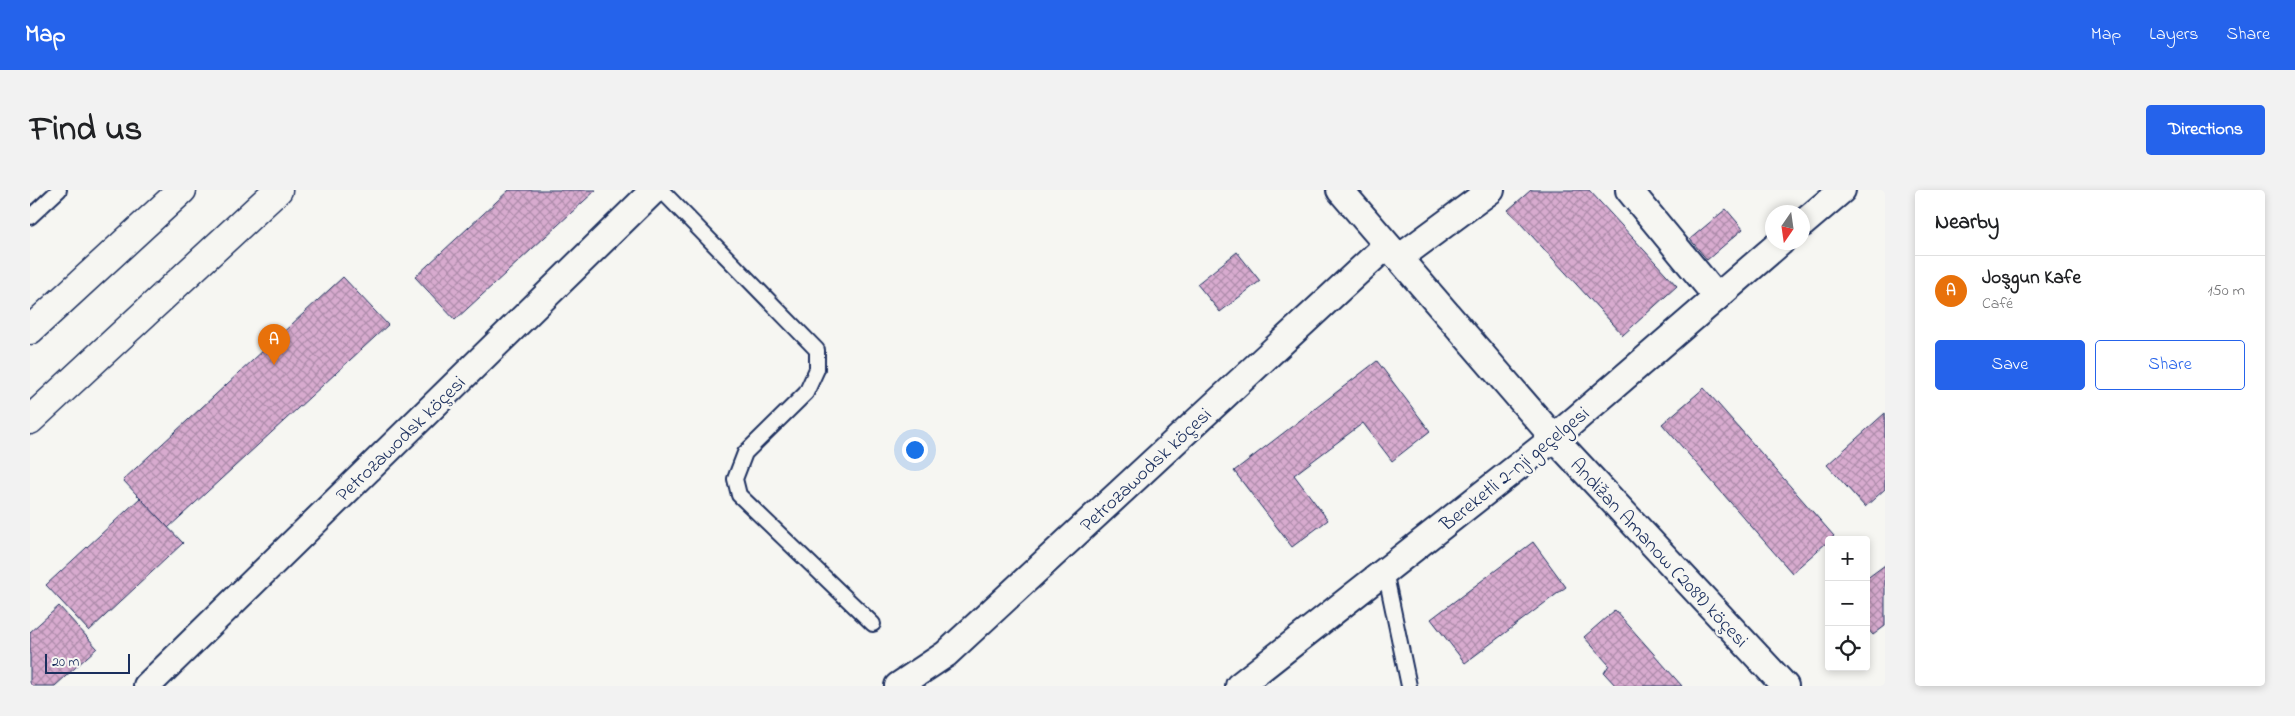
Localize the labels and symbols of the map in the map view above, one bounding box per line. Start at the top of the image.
north arrow [1765,205,1810,250]
pin: A [258,324,290,365]
street label: Petrozawodsk köçesi [330,370,473,510]
street label: Bereketli 2-nji geçelgesi [1434,401,1597,541]
street label: Petrozawodsk köçesi [1074,402,1219,540]
your location [902,437,928,463]
street label: Andižan Amanow (2089) köçesi [1562,452,1754,655]
scale bar [45,651,130,674]

